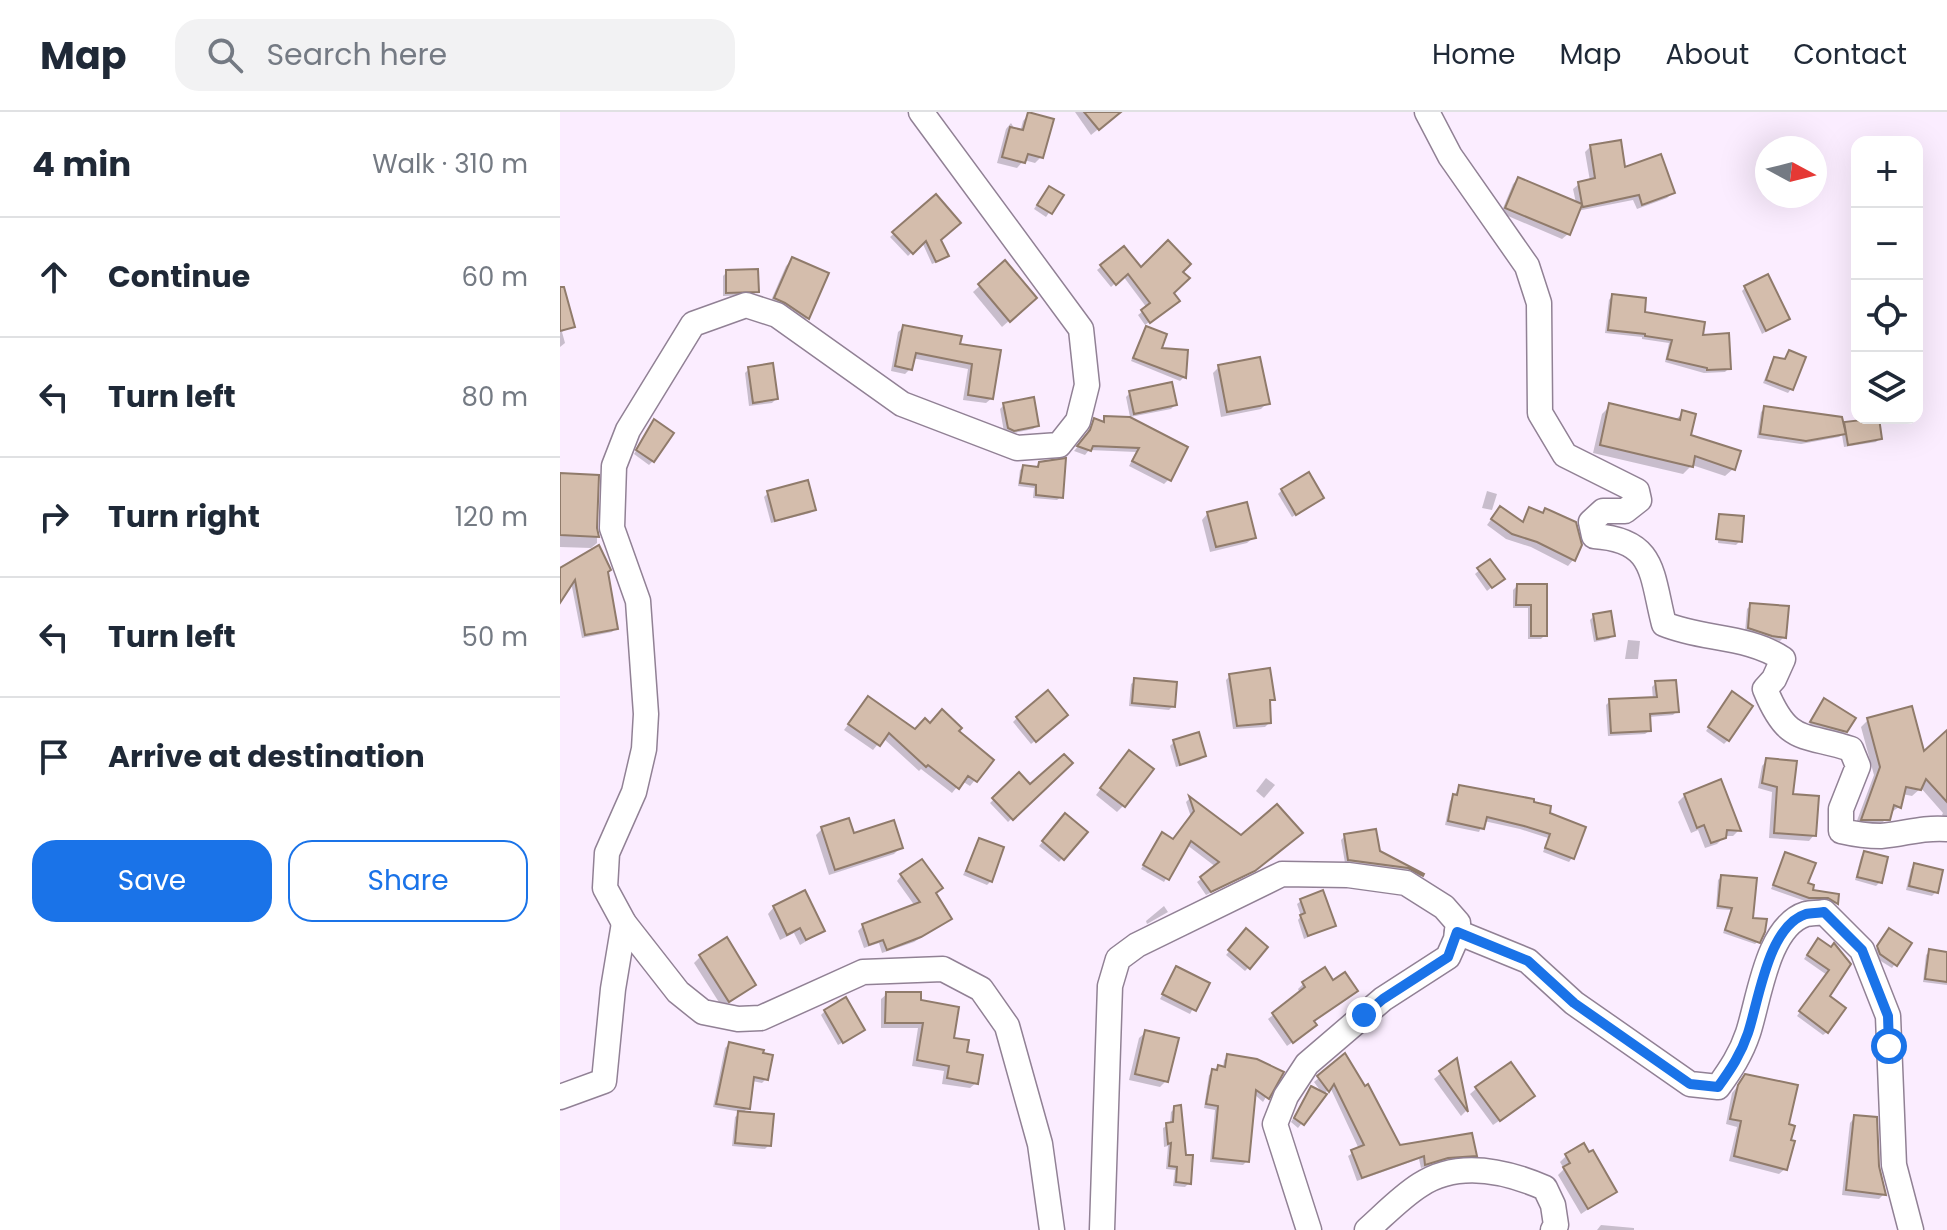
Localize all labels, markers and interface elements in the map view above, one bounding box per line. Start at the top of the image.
search box [175,19,735,91]
text: Map [40,29,127,82]
icon: search [203,33,247,77]
text: Search here [267,33,447,76]
text: Home [1432,35,1515,74]
text: Map [1559,35,1621,74]
text: About [1665,35,1749,74]
text: Contact [1793,35,1907,74]
north arrow [1755,136,1827,208]
map controls [1851,136,1923,424]
button: + [1851,136,1923,208]
text: 4 min [32,140,131,188]
text: Walk · 310 m [372,146,528,182]
button: − [1851,208,1923,280]
icon: ahead [32,255,76,299]
text: Continue [108,255,250,298]
text: 60 m [461,259,528,295]
button: locate [1851,280,1923,352]
button: layers [1851,352,1923,424]
icon: left [32,375,76,419]
text: Turn left [108,375,236,418]
text: 80 m [462,379,528,415]
icon: right [32,495,76,539]
text: Turn right [108,495,260,538]
text: 120 m [455,499,528,535]
icon: left [32,615,76,659]
text: Turn left [108,615,236,658]
text: 50 m [462,619,528,655]
icon: arrive [32,735,76,779]
text: Arrive at destination [108,735,425,778]
button: Save [32,840,272,922]
button: Share [288,840,528,922]
route end [1346,997,1382,1033]
route start [1871,1028,1907,1064]

